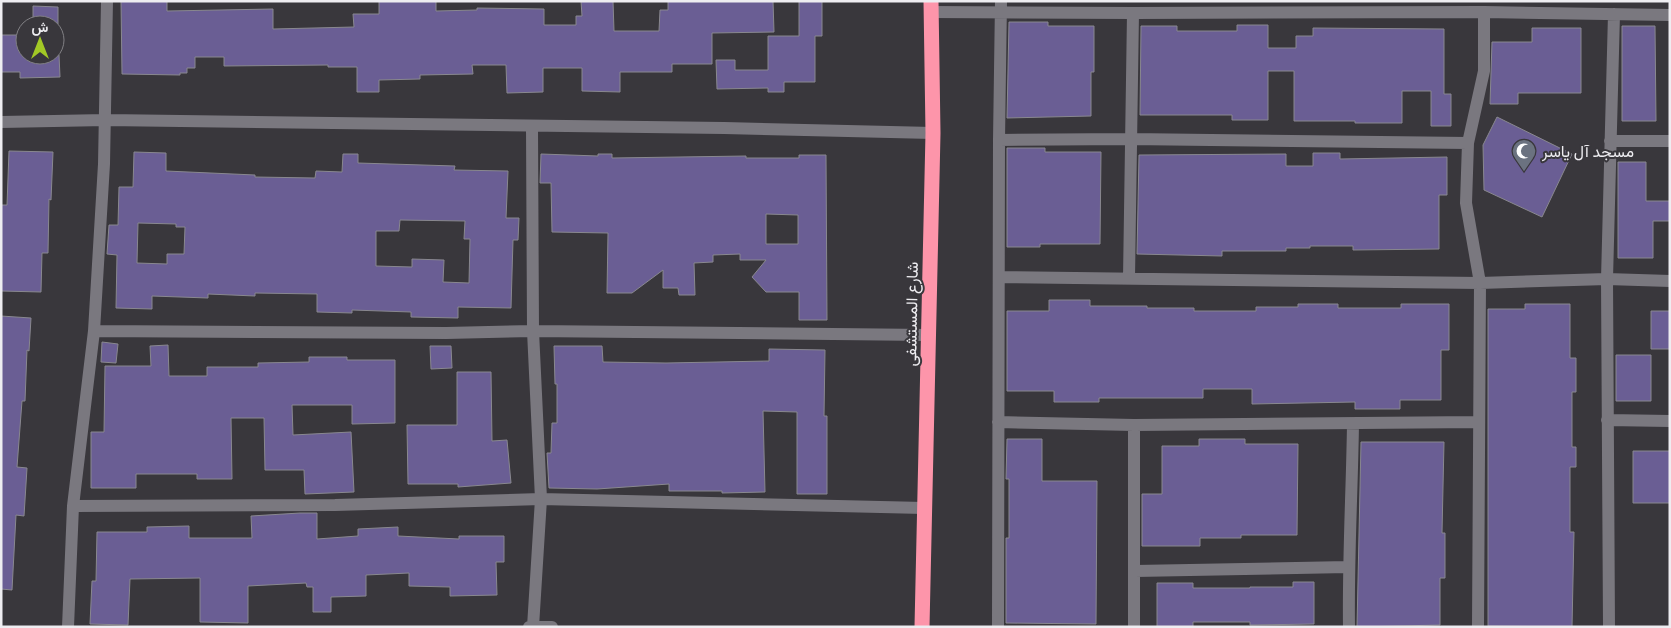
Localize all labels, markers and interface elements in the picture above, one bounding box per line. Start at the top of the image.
north arrow [15,15,65,65]
text: ش [32,18,49,36]
mosque icon: مسجد آل ياسر [1511,138,1537,172]
place label: مسجد آل ياسر [1541,141,1634,162]
street label: شارع المستشفى [900,262,924,366]

